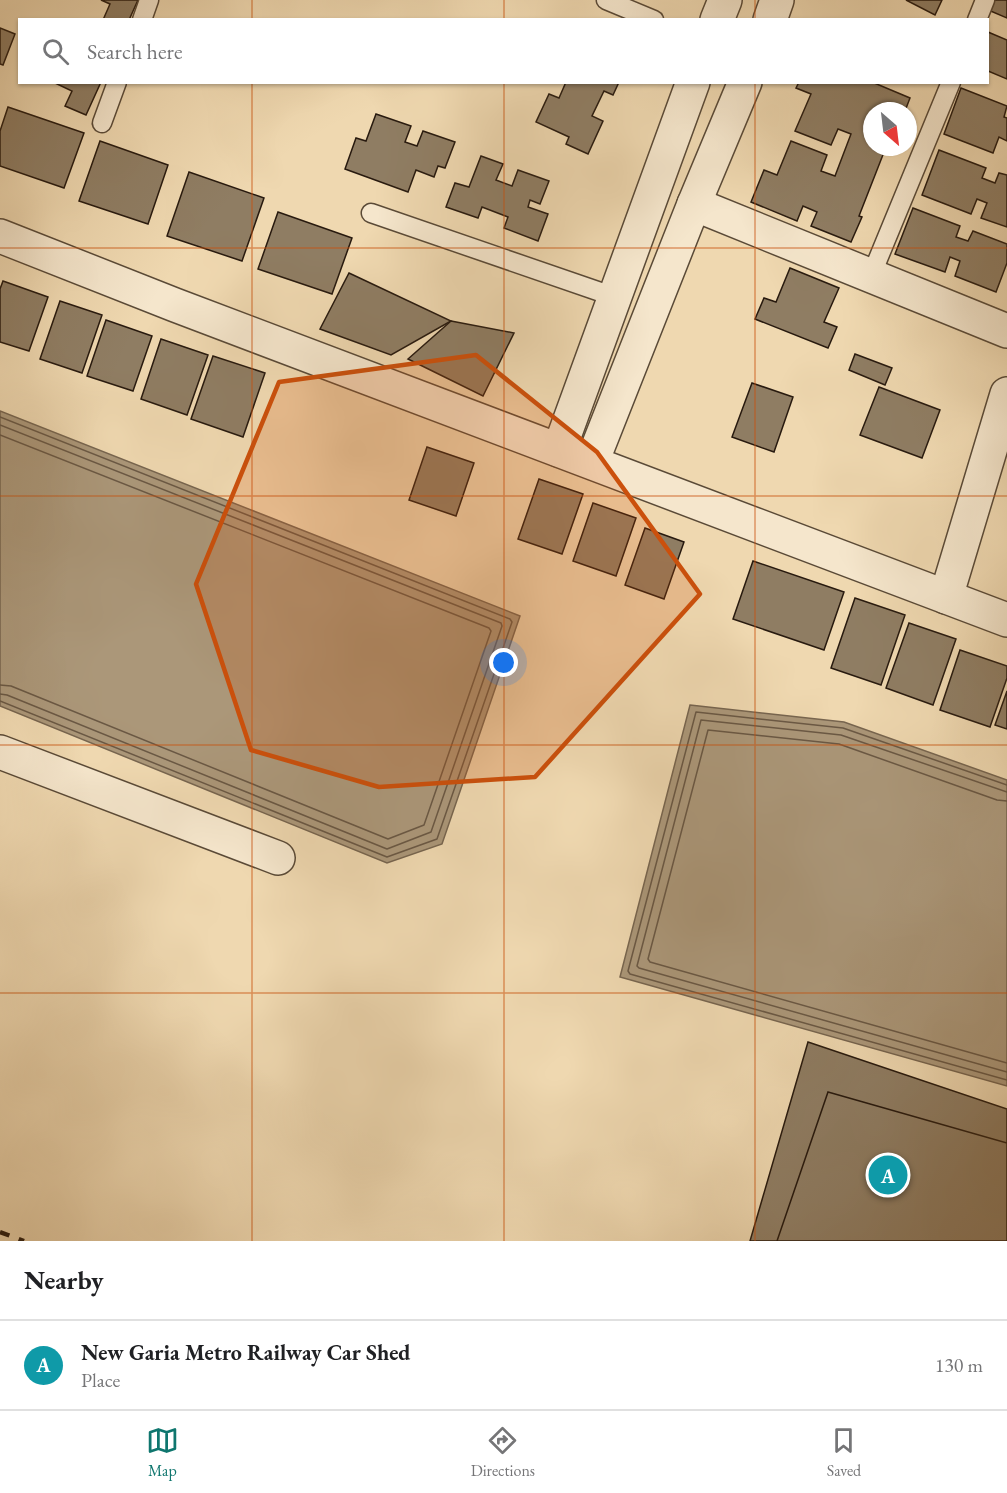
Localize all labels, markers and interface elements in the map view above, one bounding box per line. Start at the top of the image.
search box [18,18,989,84]
icon: search [39,35,72,68]
text: Search here [87,37,182,66]
north arrow [863,102,917,156]
your location [489,648,518,677]
pin: A [868,1152,908,1198]
text: Nearby [24,1263,104,1297]
text: New Garia Metro Railway Car Shed [81,1338,411,1367]
text: A [36,1352,51,1378]
text: 130 m [935,1352,983,1378]
text: Place [81,1367,120,1393]
tab: Map [146,1424,179,1481]
tab: Directions [471,1424,535,1481]
tab: Saved [827,1424,861,1481]

